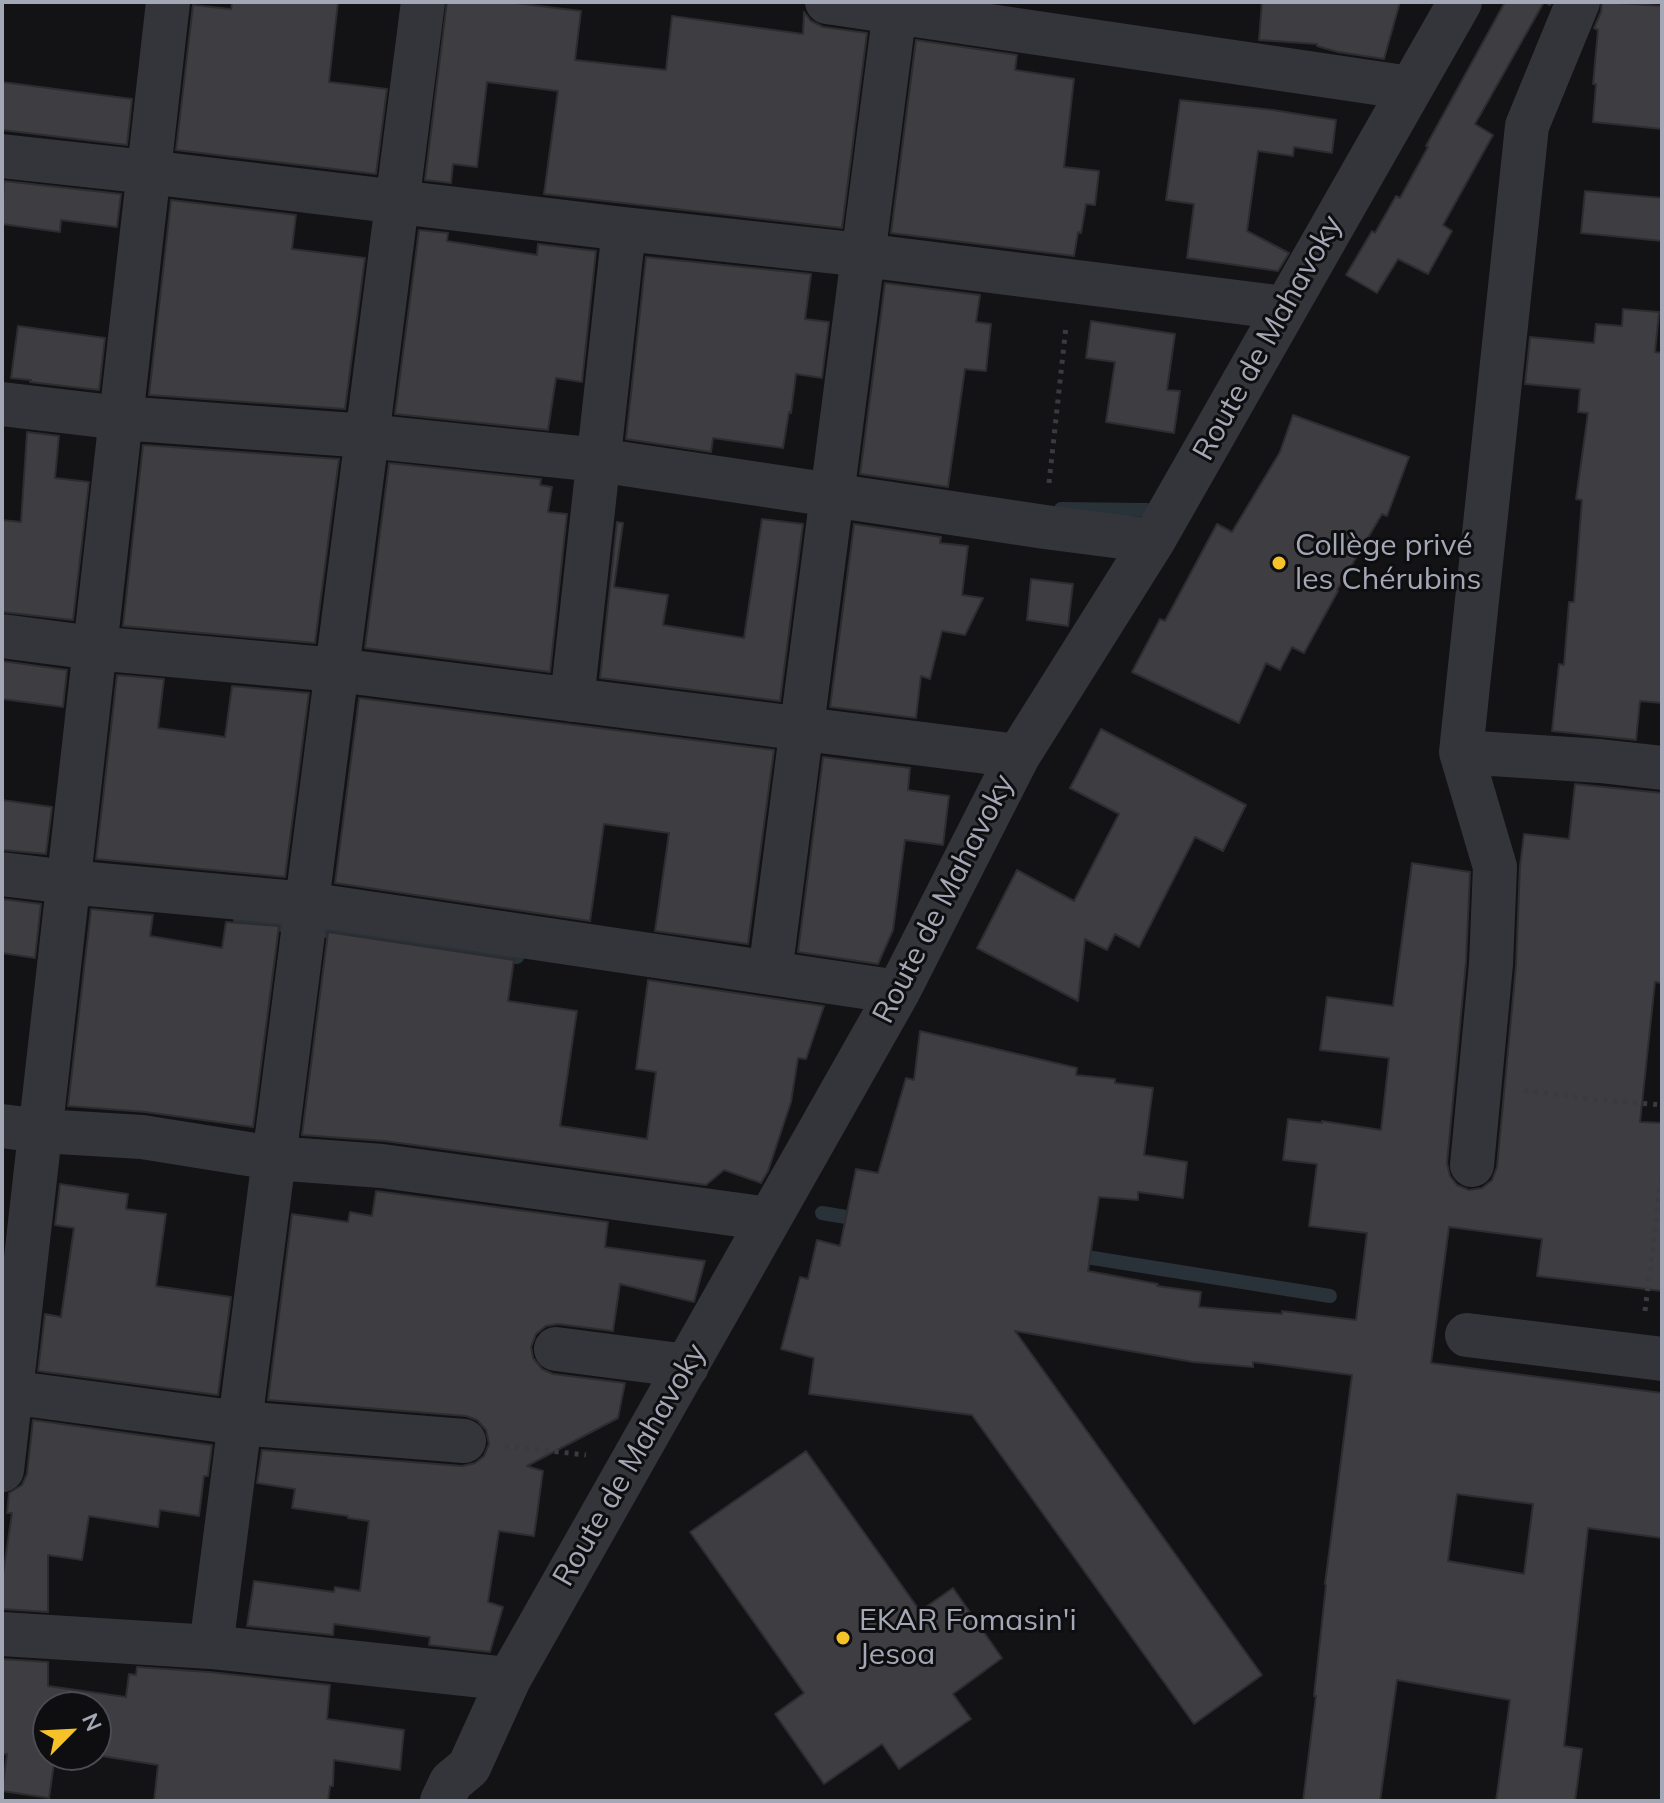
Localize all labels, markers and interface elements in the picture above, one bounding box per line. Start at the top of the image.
street label: Route de Mahavoky [1186,209,1350,467]
place label: Collège privé les Chérubins [1295,528,1481,598]
marker: Collège privé les Chérubins [1270,554,1288,572]
street label: Route de Mahavoky [866,769,1022,1029]
street label: Route de Mahavoky [546,1337,714,1593]
place label: EKAR Fomasin'i Jesoa [859,1603,1077,1674]
marker: EKAR Fomasin'i Jesoa [834,1629,852,1647]
north arrow [32,1691,112,1771]
text: N [76,1709,108,1735]

